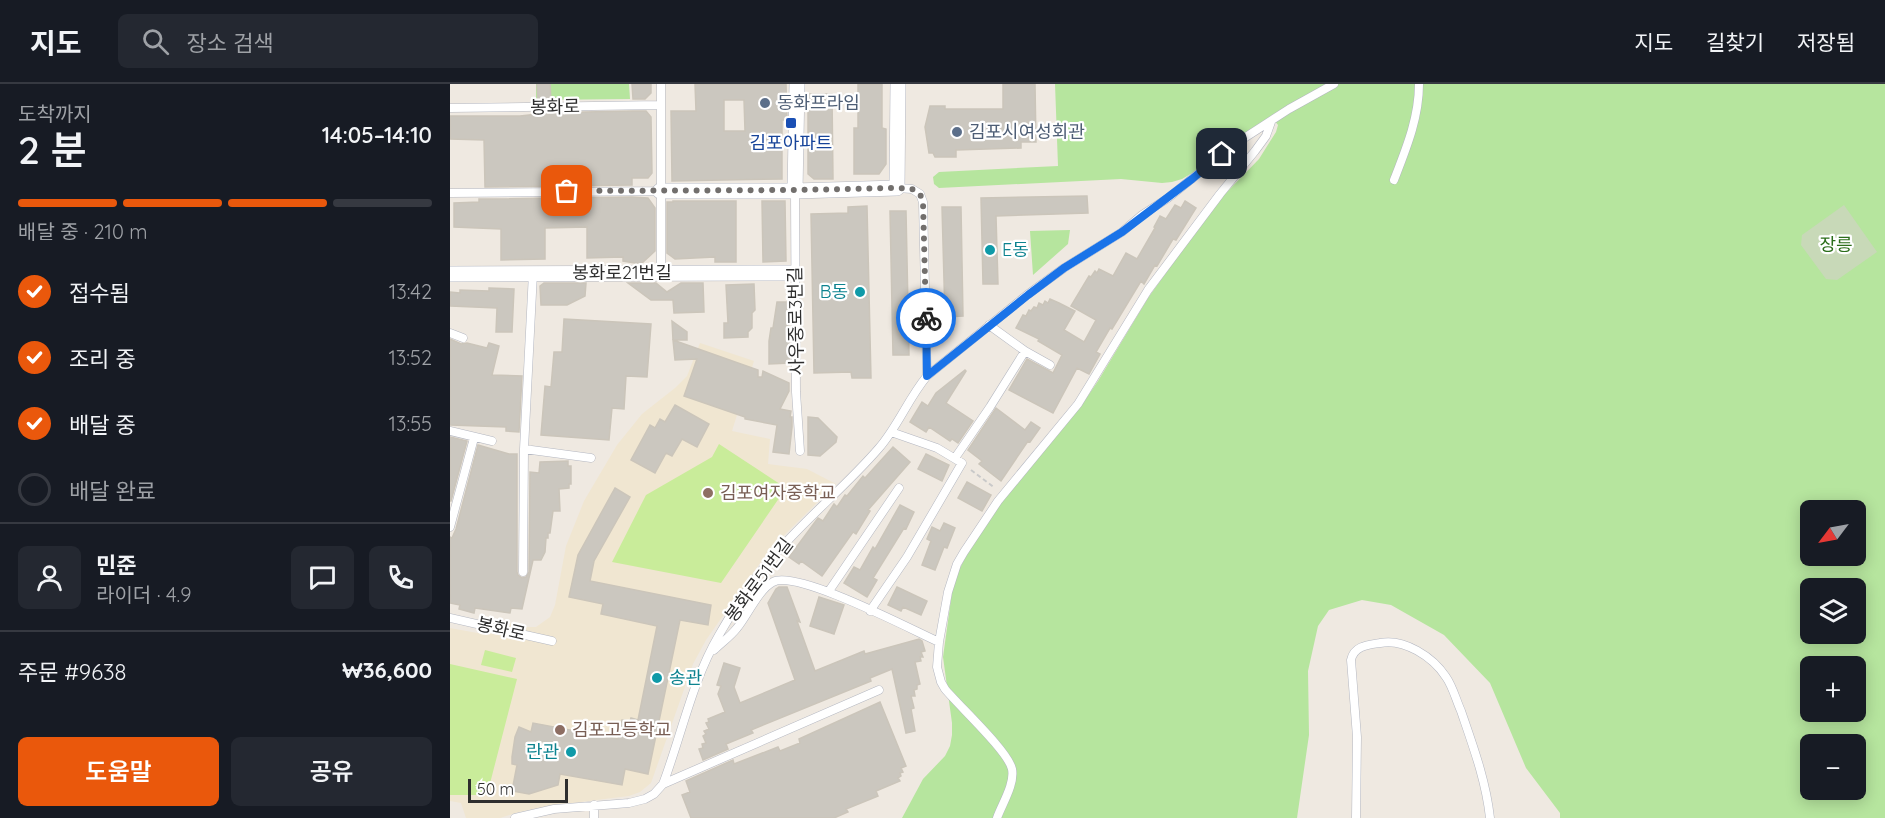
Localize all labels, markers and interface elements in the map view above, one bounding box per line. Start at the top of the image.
search box [118,14,538,68]
text: 지도 [30,25,82,60]
icon: search [139,25,172,58]
text: 장소 검색 [187,29,274,57]
text: 지도 [1634,29,1673,55]
text: 길찾기 [1706,29,1764,55]
text: 저장됨 [1797,29,1855,55]
place label: 동화프라임 [777,91,860,114]
street label: 봉화로 [530,95,580,118]
marker: 동화프라임 [758,96,772,110]
text: 도착까지 [18,101,92,126]
marker: 김포아파트 [784,116,798,130]
place label: 김포시여성회관 [969,120,1085,143]
text: 14:05–14:10 [322,121,432,149]
text: 2 분 [18,125,87,174]
marker: 김포시여성회관 [950,125,964,139]
pin [1196,128,1247,179]
place label: 김포아파트 [750,131,832,154]
icon: home [1205,137,1238,170]
pin [541,165,592,216]
icon: bag [550,174,583,207]
text: 배달 중 · 210 m [18,219,148,244]
park label: 장릉 [1819,233,1853,256]
place label: E동 [1002,238,1029,261]
marker: E동 [983,243,997,257]
street label: 봉화로21번길 [572,261,672,284]
street label: 사우중로3번길 [783,266,808,376]
icon: check [18,275,51,308]
text: 접수됨 [69,279,130,307]
text: 13:42 [389,279,432,304]
place label: B동 [820,280,848,303]
marker: B동 [853,285,867,299]
courier [896,288,956,348]
icon: bike [910,302,943,335]
icon: check [18,341,51,374]
text: 조리 중 [69,345,136,373]
text: 13:52 [388,345,432,370]
icon: check [18,407,51,440]
text: 배달 중 [69,411,136,439]
text: 13:55 [389,411,432,436]
text: 배달 완료 [69,477,156,505]
place label: 김포여자중학교 [720,481,836,504]
marker: 김포여자중학교 [701,486,715,500]
north arrow [1800,500,1866,566]
map controls [1800,500,1866,800]
street label: 봉화로51번길 [720,533,798,626]
button: person [18,546,81,609]
button: chat [291,546,354,609]
button: phone [369,546,432,609]
text: 민준 [96,551,136,579]
button: layers [1800,578,1866,644]
text: 라이더 · 4.9 [96,582,191,607]
street label: 봉화로 [474,612,528,645]
text: ₩36,600 [342,656,432,684]
button: + [1800,656,1866,722]
text: 주문 #9638 [18,658,126,686]
place label: 송관 [669,666,703,689]
marker: 송관 [650,671,664,685]
place label: 김포고등학교 [572,718,671,741]
marker: 김포고등학교 [553,723,567,737]
button: − [1800,734,1866,800]
button: 도움말 [18,737,219,806]
button: 공유 [231,737,432,806]
place label: 란관 [526,740,559,763]
marker: 란관 [564,745,578,759]
scale bar [468,776,568,804]
text: 50 m [477,779,514,799]

